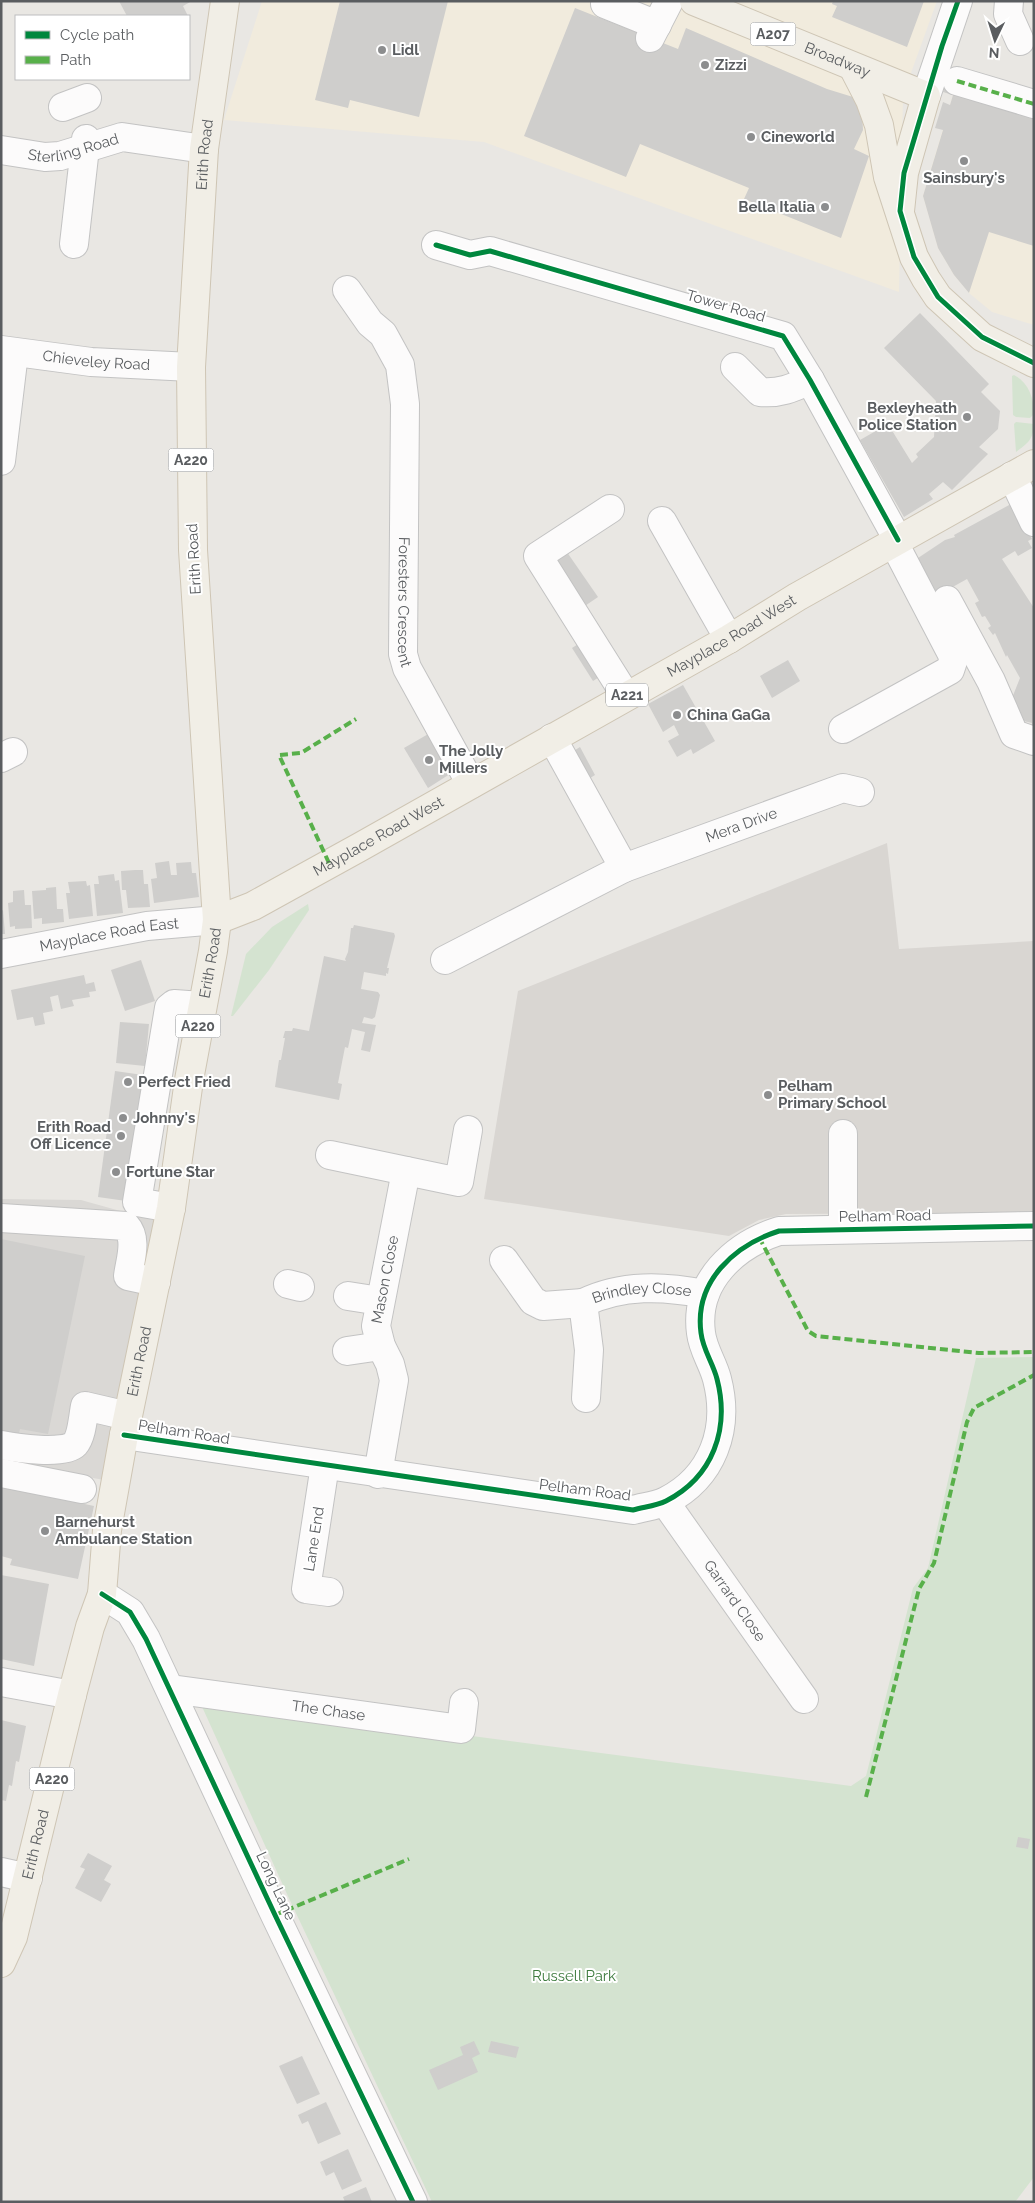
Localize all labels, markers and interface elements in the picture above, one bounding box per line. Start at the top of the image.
legend [15,15,190,80]
north arrow [970,15,1020,65]
road number: A207 [750,22,796,46]
text: Cycle path [60,26,134,44]
street label: Broadway [802,38,873,81]
place label: Lidl [392,41,419,59]
marker: Lidl [376,44,388,56]
text: N [988,45,1000,61]
text: Path [60,51,91,69]
place label: Zizzi [715,56,747,74]
marker: Zizzi [699,59,711,71]
street label: Erith Road [193,118,217,191]
place label: Cineworld [761,128,835,146]
street label: Sterling Road [27,130,121,166]
marker: Cineworld [745,131,757,143]
marker: Sainsbury's [958,155,970,167]
place label: Sainsbury's [923,169,1005,187]
place label: Bella Italia [738,198,815,216]
marker: Bella Italia [819,201,831,213]
street label: Tower Road [684,286,768,326]
street label: Chieveley Road [42,347,150,374]
place label: Bexleyheath Police Station [858,399,957,434]
marker: Bexleyheath Police Station [961,411,973,423]
road number: A220 [168,448,214,472]
street label: Erith Road [183,523,205,595]
street label: Foresters Crescent [394,537,415,669]
street label: Mayplace Road West [664,591,799,681]
road number: A221 [606,684,648,706]
place label: China GaGa [687,706,771,724]
marker: China GaGa [671,709,683,721]
place label: The Jolly Millers [439,742,504,777]
marker: The Jolly Millers [423,754,435,766]
street label: Mayplace Road West [310,793,447,880]
street label: Mera Drive [703,804,780,846]
street label: Mayplace Road East [38,914,179,955]
street label: Erith Road [195,927,225,1000]
road number: A220 [176,1014,220,1038]
place label: Perfect Fried [138,1073,231,1091]
marker: Perfect Fried [122,1076,134,1088]
place label: Pelham Primary School [778,1077,887,1112]
marker: Pelham Primary School [762,1089,774,1101]
place label: Johnny's [133,1109,195,1127]
marker: Johnny's [117,1112,129,1124]
place label: Erith Road Off Licence [30,1118,111,1153]
marker: Erith Road Off Licence [115,1130,127,1142]
place label: Fortune Star [126,1163,215,1181]
marker: Fortune Star [110,1166,122,1178]
street label: Pelham Road [839,1206,931,1226]
street label: Mason Close [368,1234,402,1325]
street label: Brindley Close [589,1279,693,1307]
street label: Erith Road [123,1325,155,1398]
street label: Pelham Road [137,1416,231,1448]
street label: Pelham Road [538,1475,632,1505]
street label: Lane End [300,1505,328,1573]
place label: Barnehurst Ambulance Station [55,1513,192,1548]
marker: Barnehurst Ambulance Station [39,1525,51,1537]
street label: Garrard Close [700,1557,770,1645]
street label: The Chase [291,1697,366,1725]
road number: A220 [30,1768,74,1790]
street label: Erith Road [18,1808,53,1881]
street label: Long Lane [252,1849,300,1923]
park label: Russell Park [532,1967,616,1985]

